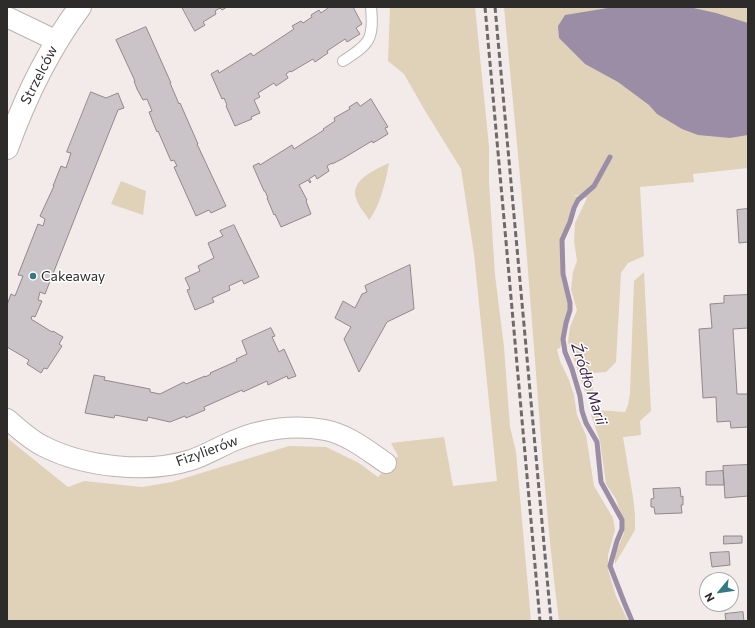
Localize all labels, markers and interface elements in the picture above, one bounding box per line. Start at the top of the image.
street label: Strzelców [17,43,61,107]
place label: Cakeaway [41,268,105,284]
marker: Cakeaway [28,271,38,281]
water label: Źródło Marii [567,341,611,427]
street label: Fizylierów [174,432,240,470]
north arrow [699,572,739,612]
text: N [701,591,717,604]

